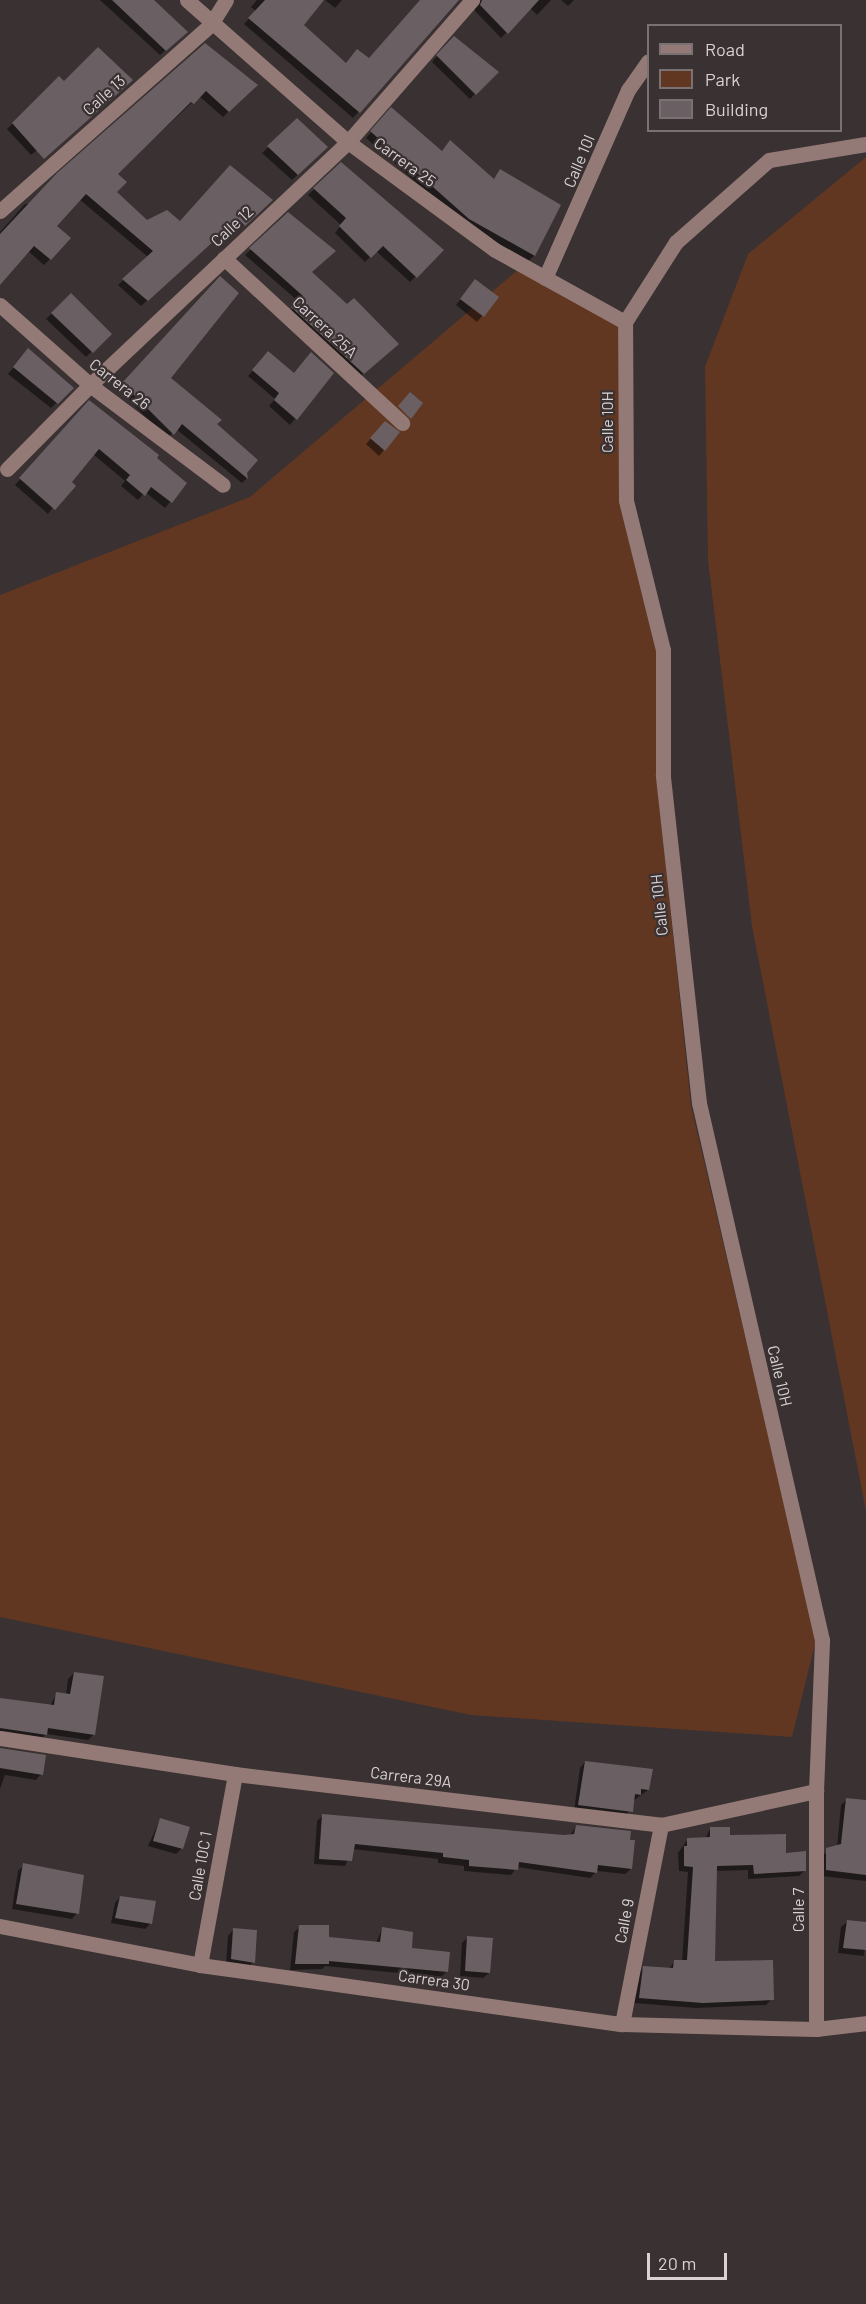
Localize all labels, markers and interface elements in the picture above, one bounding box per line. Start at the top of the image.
legend [647,24,842,132]
text: Road [705,38,745,60]
text: Park [705,68,740,90]
street label: Calle 13 [79,71,129,119]
text: Building [705,98,768,120]
street label: Calle 10I [559,132,599,190]
street label: Carrera 25 [370,133,440,191]
street label: Calle 12 [207,202,257,250]
street label: Carrera 25A [289,292,361,362]
street label: Carrera 26 [86,354,154,414]
street label: Calle 10H [597,391,617,453]
street label: Calle 10H [646,873,672,937]
street label: Calle 10H [764,1344,796,1408]
street label: Carrera 29A [369,1762,453,1792]
street label: Calle 10C 1 [184,1830,216,1902]
street label: Calle 7 [788,1888,808,1932]
street label: Calle 9 [610,1897,638,1945]
street label: Carrera 30 [397,1965,471,1995]
scale bar [650,2241,730,2279]
text: 20 m [658,2252,696,2274]

